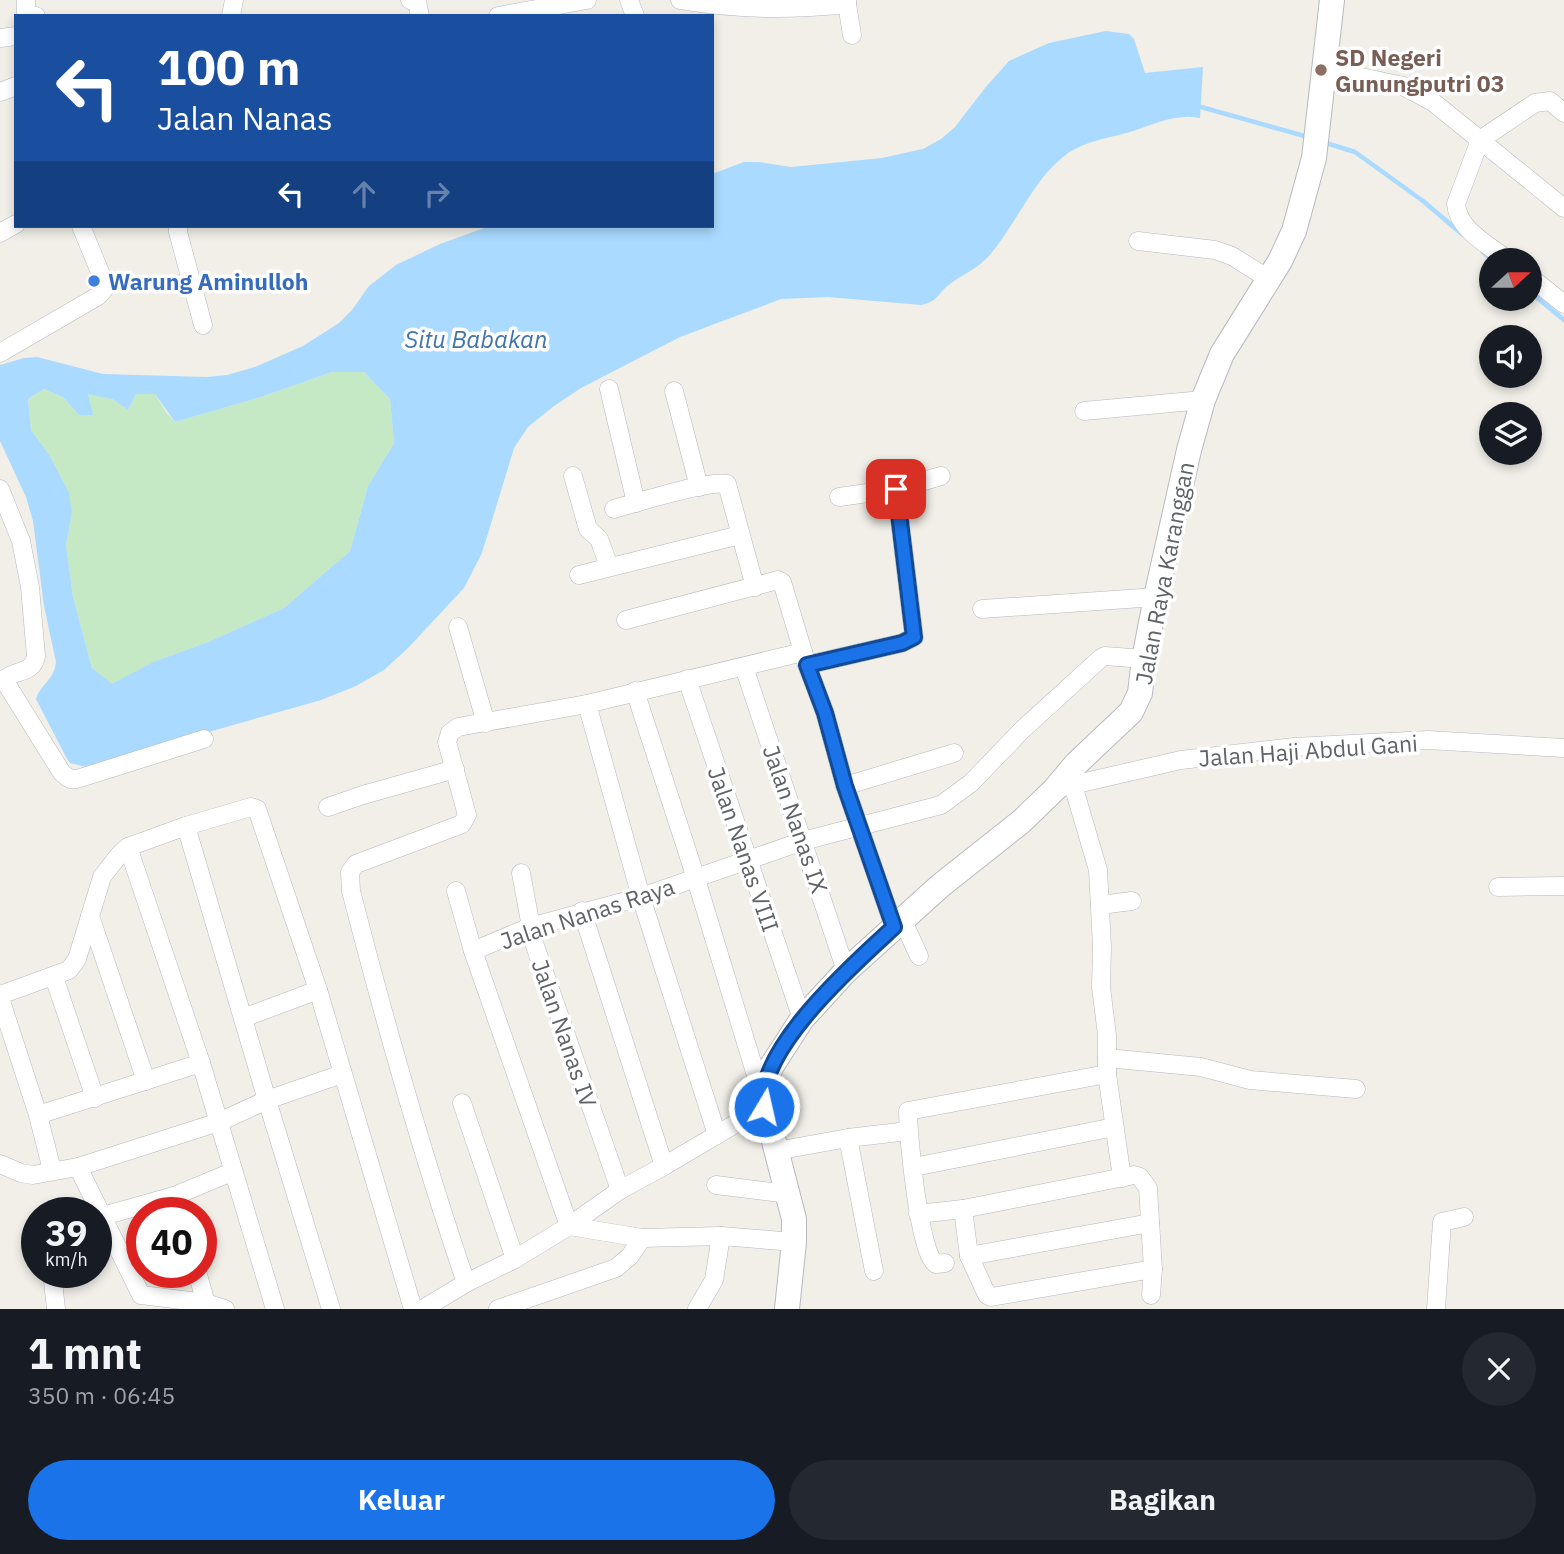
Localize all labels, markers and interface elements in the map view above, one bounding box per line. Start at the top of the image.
text: 100 m [157,35,301,98]
icon: left [42,42,133,133]
place label: SD Negeri Gunungputri 03 [1335,42,1504,98]
marker: SD Negeri Gunungputri 03 [1313,62,1329,78]
text: Jalan Nanas [157,97,333,139]
icon: left [272,175,310,213]
icon: ahead [345,175,383,213]
icon: right [418,175,456,213]
north arrow [1479,248,1542,312]
map controls [1479,248,1542,465]
place label: Warung Aminulloh [108,266,308,296]
marker: Warung Aminulloh [86,273,102,289]
water label: Situ Babakan [404,323,548,355]
button: sound [1479,325,1542,388]
button: layers [1479,402,1542,465]
pin [866,459,926,519]
street label: Jalan Raya Karanggan [1128,459,1200,687]
icon: arrive [877,470,915,508]
street label: Jalan Haji Abdul Gani [1197,727,1419,773]
street label: Jalan Nanas IX [757,741,835,897]
street label: Jalan Nanas VIII [702,762,786,936]
street label: Jalan Nanas Raya [496,871,678,955]
street label: Jalan Nanas IV [526,955,604,1111]
position arrow [727,1070,801,1144]
speed limit sign: 40 [126,1197,217,1288]
text: 39 [45,1210,88,1256]
text: km/h [45,1248,88,1271]
text: 1 mnt [28,1326,142,1381]
button: close [1462,1332,1536,1406]
text: 350 m · 06:45 [28,1380,175,1410]
button: Keluar [28,1460,775,1540]
button: Bagikan [789,1460,1536,1540]

